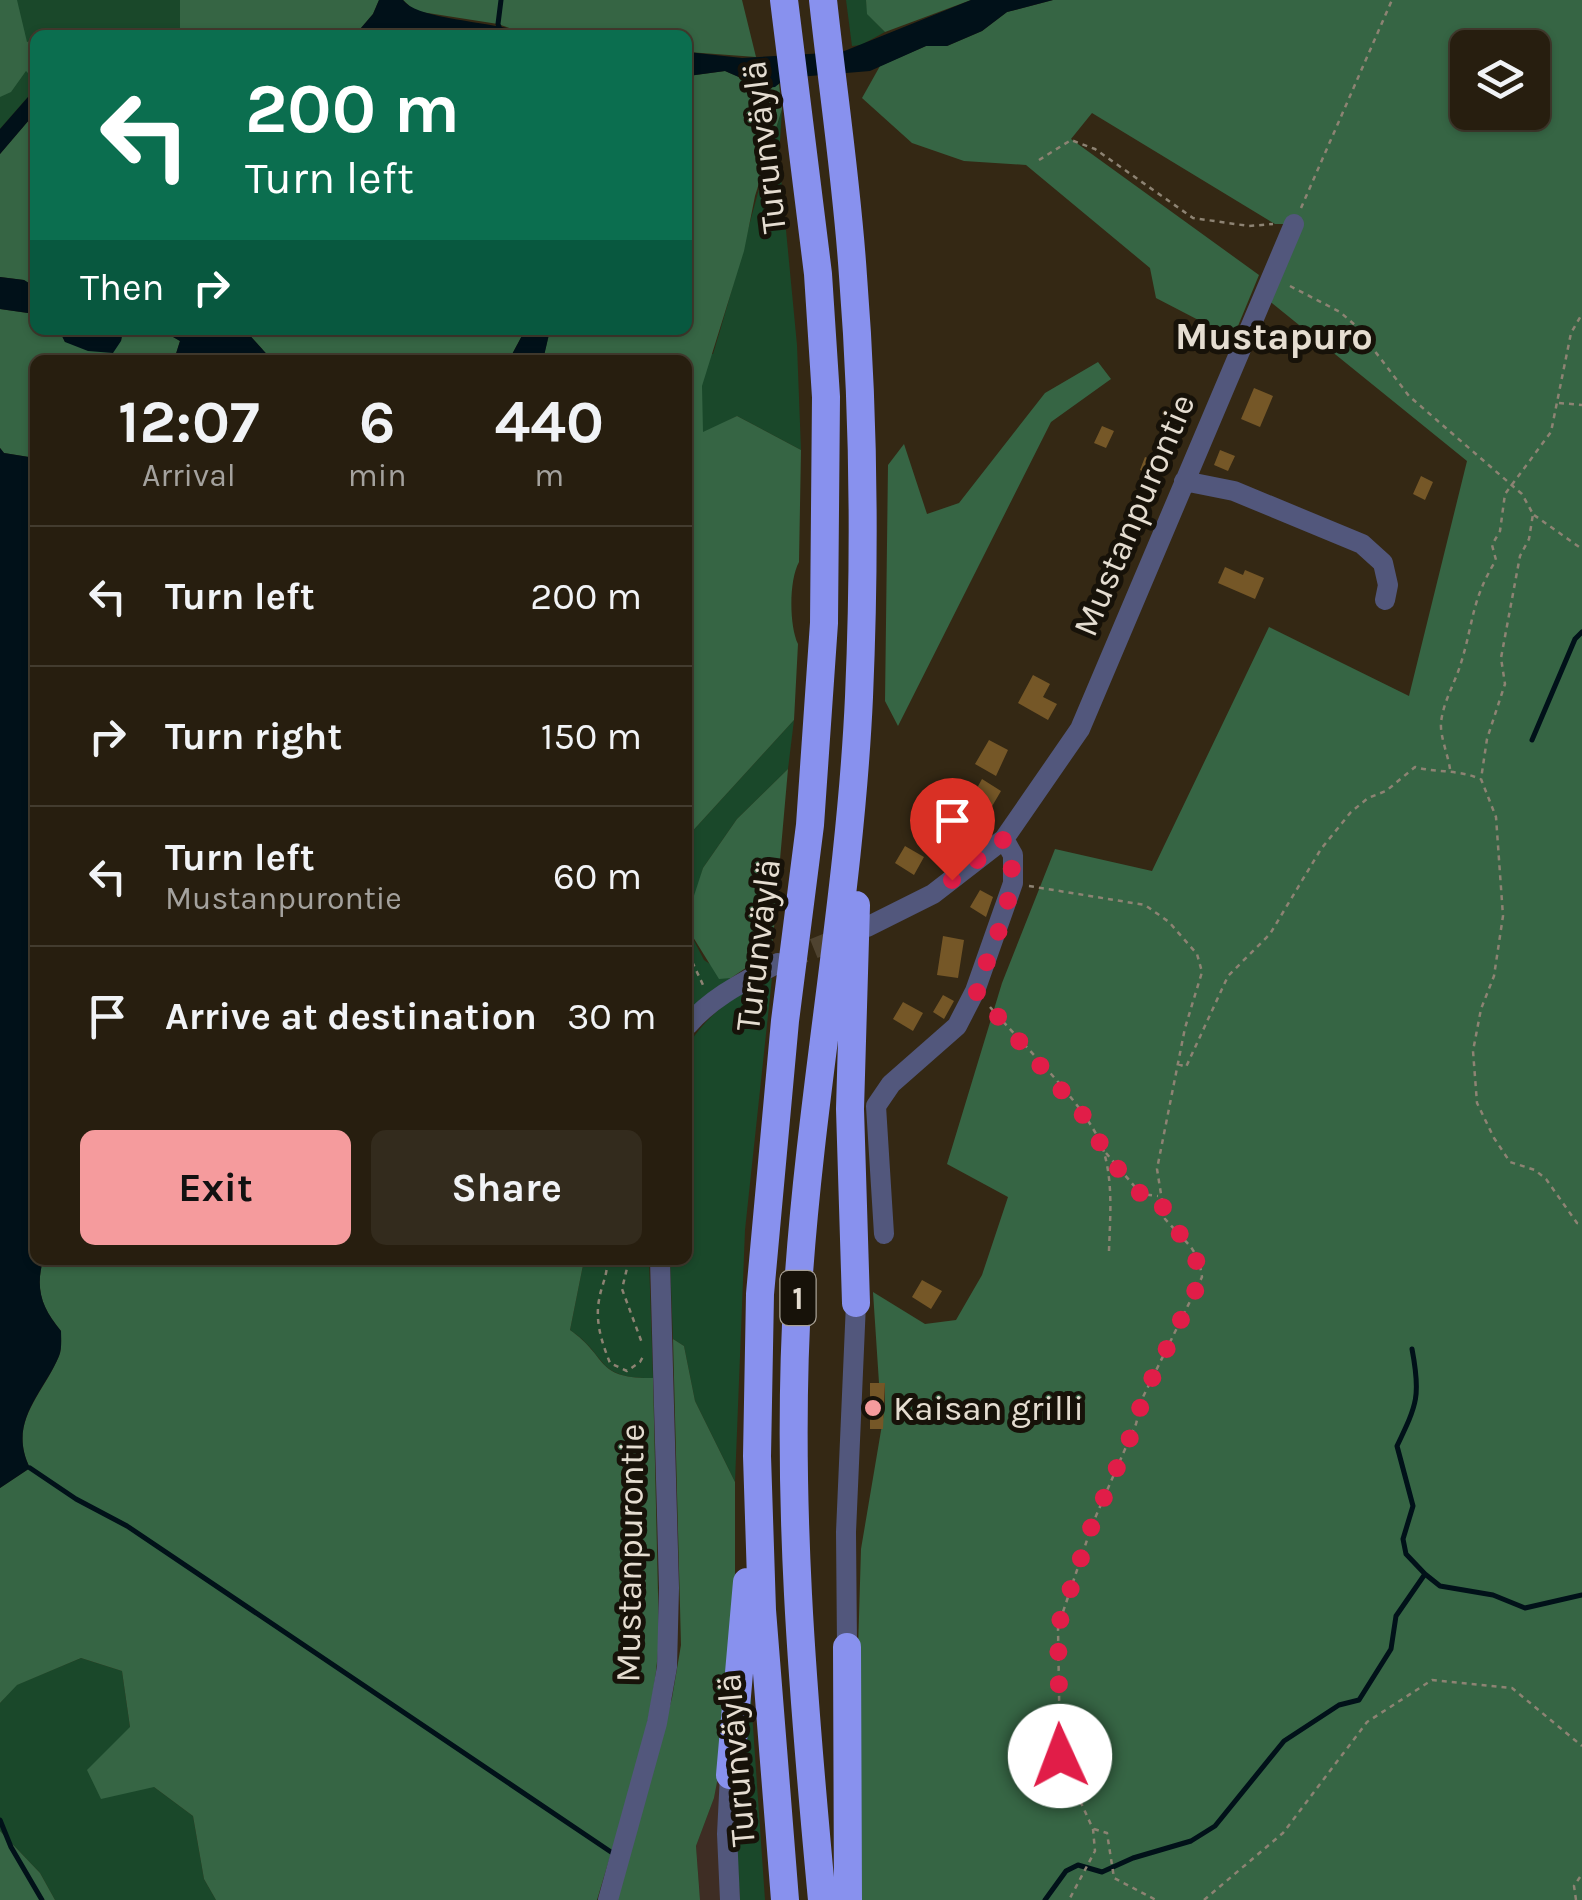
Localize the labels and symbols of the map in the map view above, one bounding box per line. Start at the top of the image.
street label: Turunväylä [733,58,795,236]
district label: Mustapuro [1175,314,1373,359]
street label: Mustanpurontie [1065,388,1203,642]
pin [910,778,995,881]
street label: Turunväylä [727,856,789,1034]
road number: 1 [780,1271,816,1325]
place label: Kaisan grilli [893,1388,1084,1429]
marker: Kaisan grilli [862,1397,884,1419]
street label: Mustanpurontie [607,1423,653,1683]
street label: Turunväylä [708,1672,764,1848]
position arrow [1008,1704,1112,1808]

